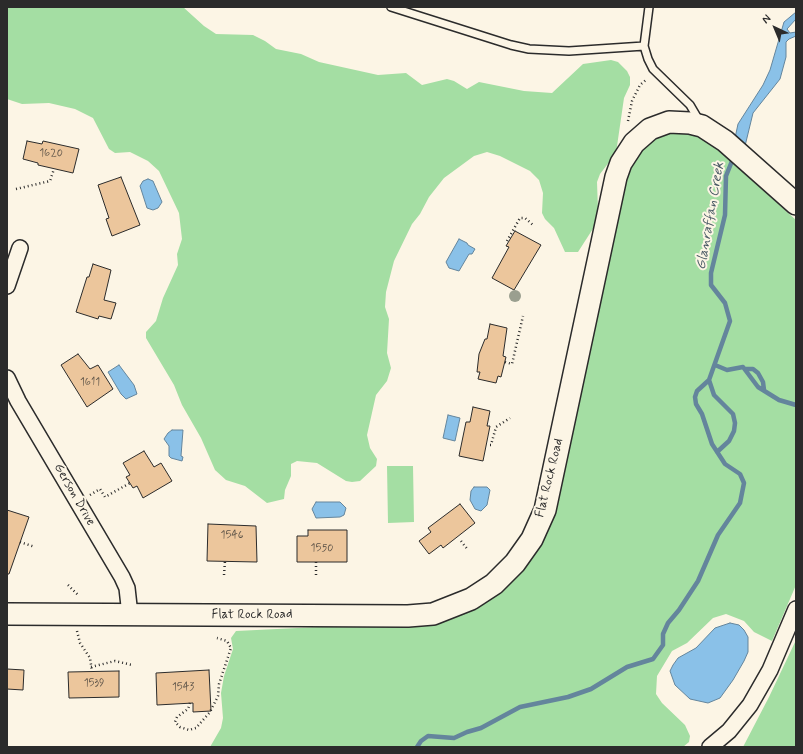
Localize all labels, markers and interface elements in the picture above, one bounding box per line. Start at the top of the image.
north arrow [755,8,795,48]
text: N [759,12,774,27]
house number: 1620 [39,147,63,161]
water label: Glanraffan Creek [693,161,729,271]
house number: 1611 [80,376,100,390]
street label: Flat Rock Road [533,437,567,519]
street label: Gerson Drive [50,461,98,529]
house number: 1546 [221,529,243,543]
house number: 1550 [310,542,334,556]
street label: Flat Rock Road [212,607,292,623]
house number: 1539 [84,677,104,691]
house number: 1543 [172,681,194,695]

